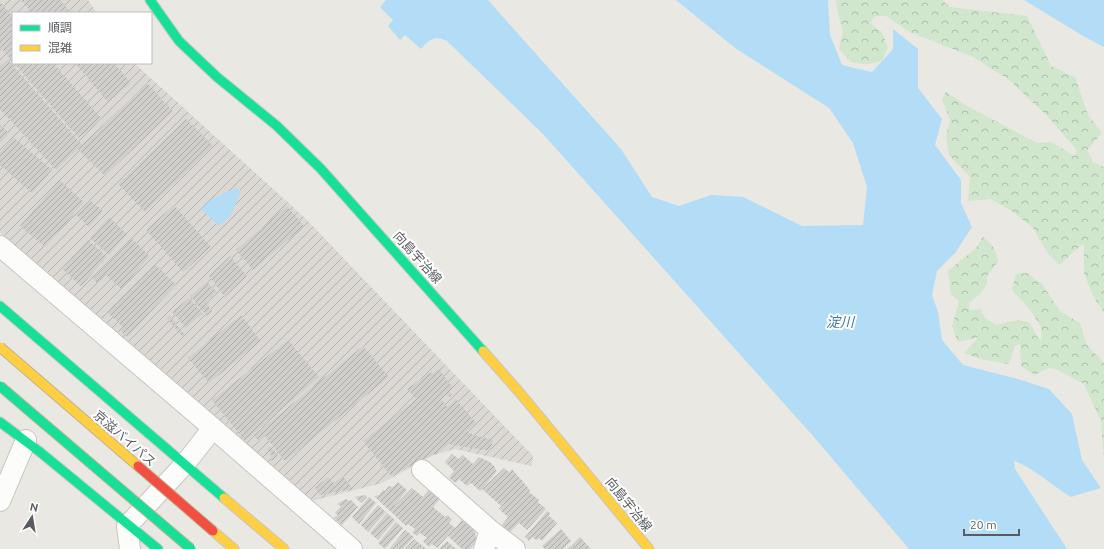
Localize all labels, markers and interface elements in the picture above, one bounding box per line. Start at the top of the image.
legend [12,12,152,64]
text: 順調 [48,21,72,34]
text: 混雑 [48,41,72,54]
street label: 向島宇治線 [391,228,445,286]
water label: 淀川 [826,314,856,330]
street label: 京滋バイパス [91,407,159,469]
street label: 向島宇治線 [603,474,655,534]
north arrow [12,497,52,537]
text: N [29,500,39,514]
scale bar [964,511,1019,537]
text: 20 m [970,518,997,531]

